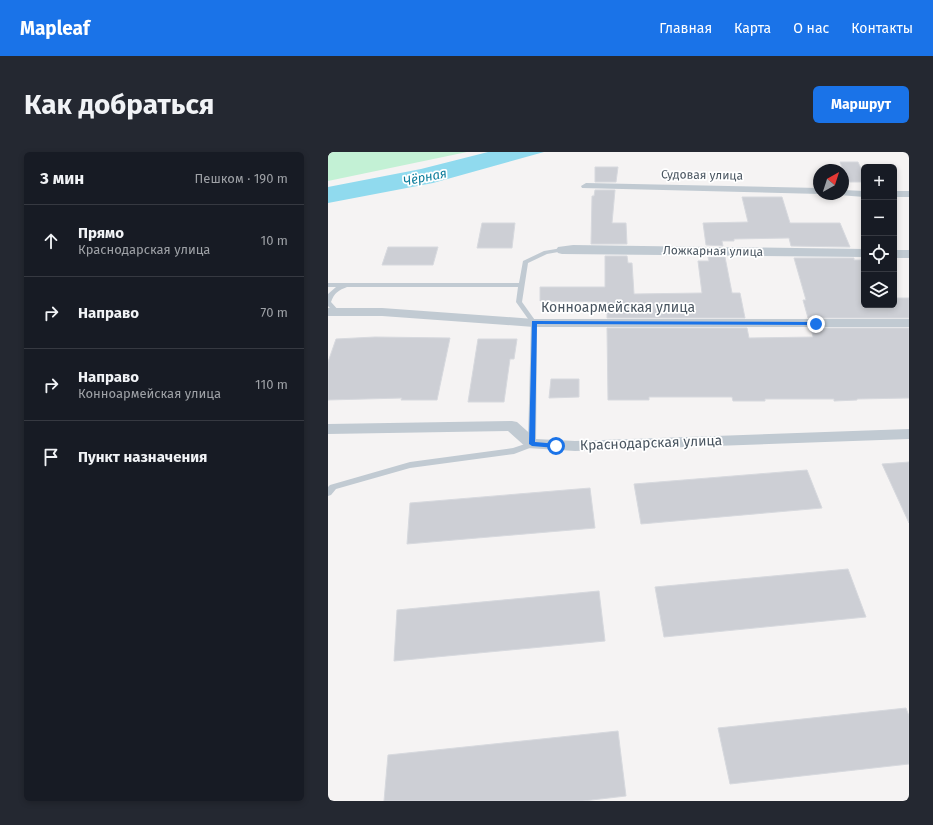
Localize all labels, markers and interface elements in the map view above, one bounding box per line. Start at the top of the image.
text: Mapleaf [20,17,90,40]
text: Главная [659,20,712,37]
text: Карта [734,20,771,37]
text: О нас [793,20,829,37]
text: Контакты [851,20,913,37]
button: Маршрут [813,86,909,123]
text: Как добраться [24,88,214,121]
north arrow [813,164,849,200]
map controls [861,164,897,308]
button: + [861,164,897,200]
water label: Чёрная [402,165,448,189]
street label: Судовая улица [661,167,743,183]
text: 3 мин [40,168,84,189]
text: Пешком · 190 m [195,171,288,186]
button: − [861,200,897,236]
text: Прямо [78,224,124,242]
icon: ahead [40,230,62,252]
text: 10 m [261,233,288,248]
button: locate [861,236,897,272]
text: Краснодарская улица [78,242,210,257]
street label: Ложкарная улица [663,243,763,259]
button: layers [861,272,897,308]
street label: Конноармейская улица [541,299,695,316]
icon: right [40,302,62,324]
text: Направо [78,304,139,322]
text: 70 m [261,305,288,320]
route end [807,315,825,333]
text: Направо [78,368,139,386]
icon: right [40,374,62,396]
text: 110 m [255,377,288,392]
text: Конноармейская улица [78,386,221,401]
street label: Краснодарская улица [579,432,723,454]
route start [547,437,565,455]
icon: arrive [40,446,62,468]
text: Пункт назначения [78,448,207,466]

